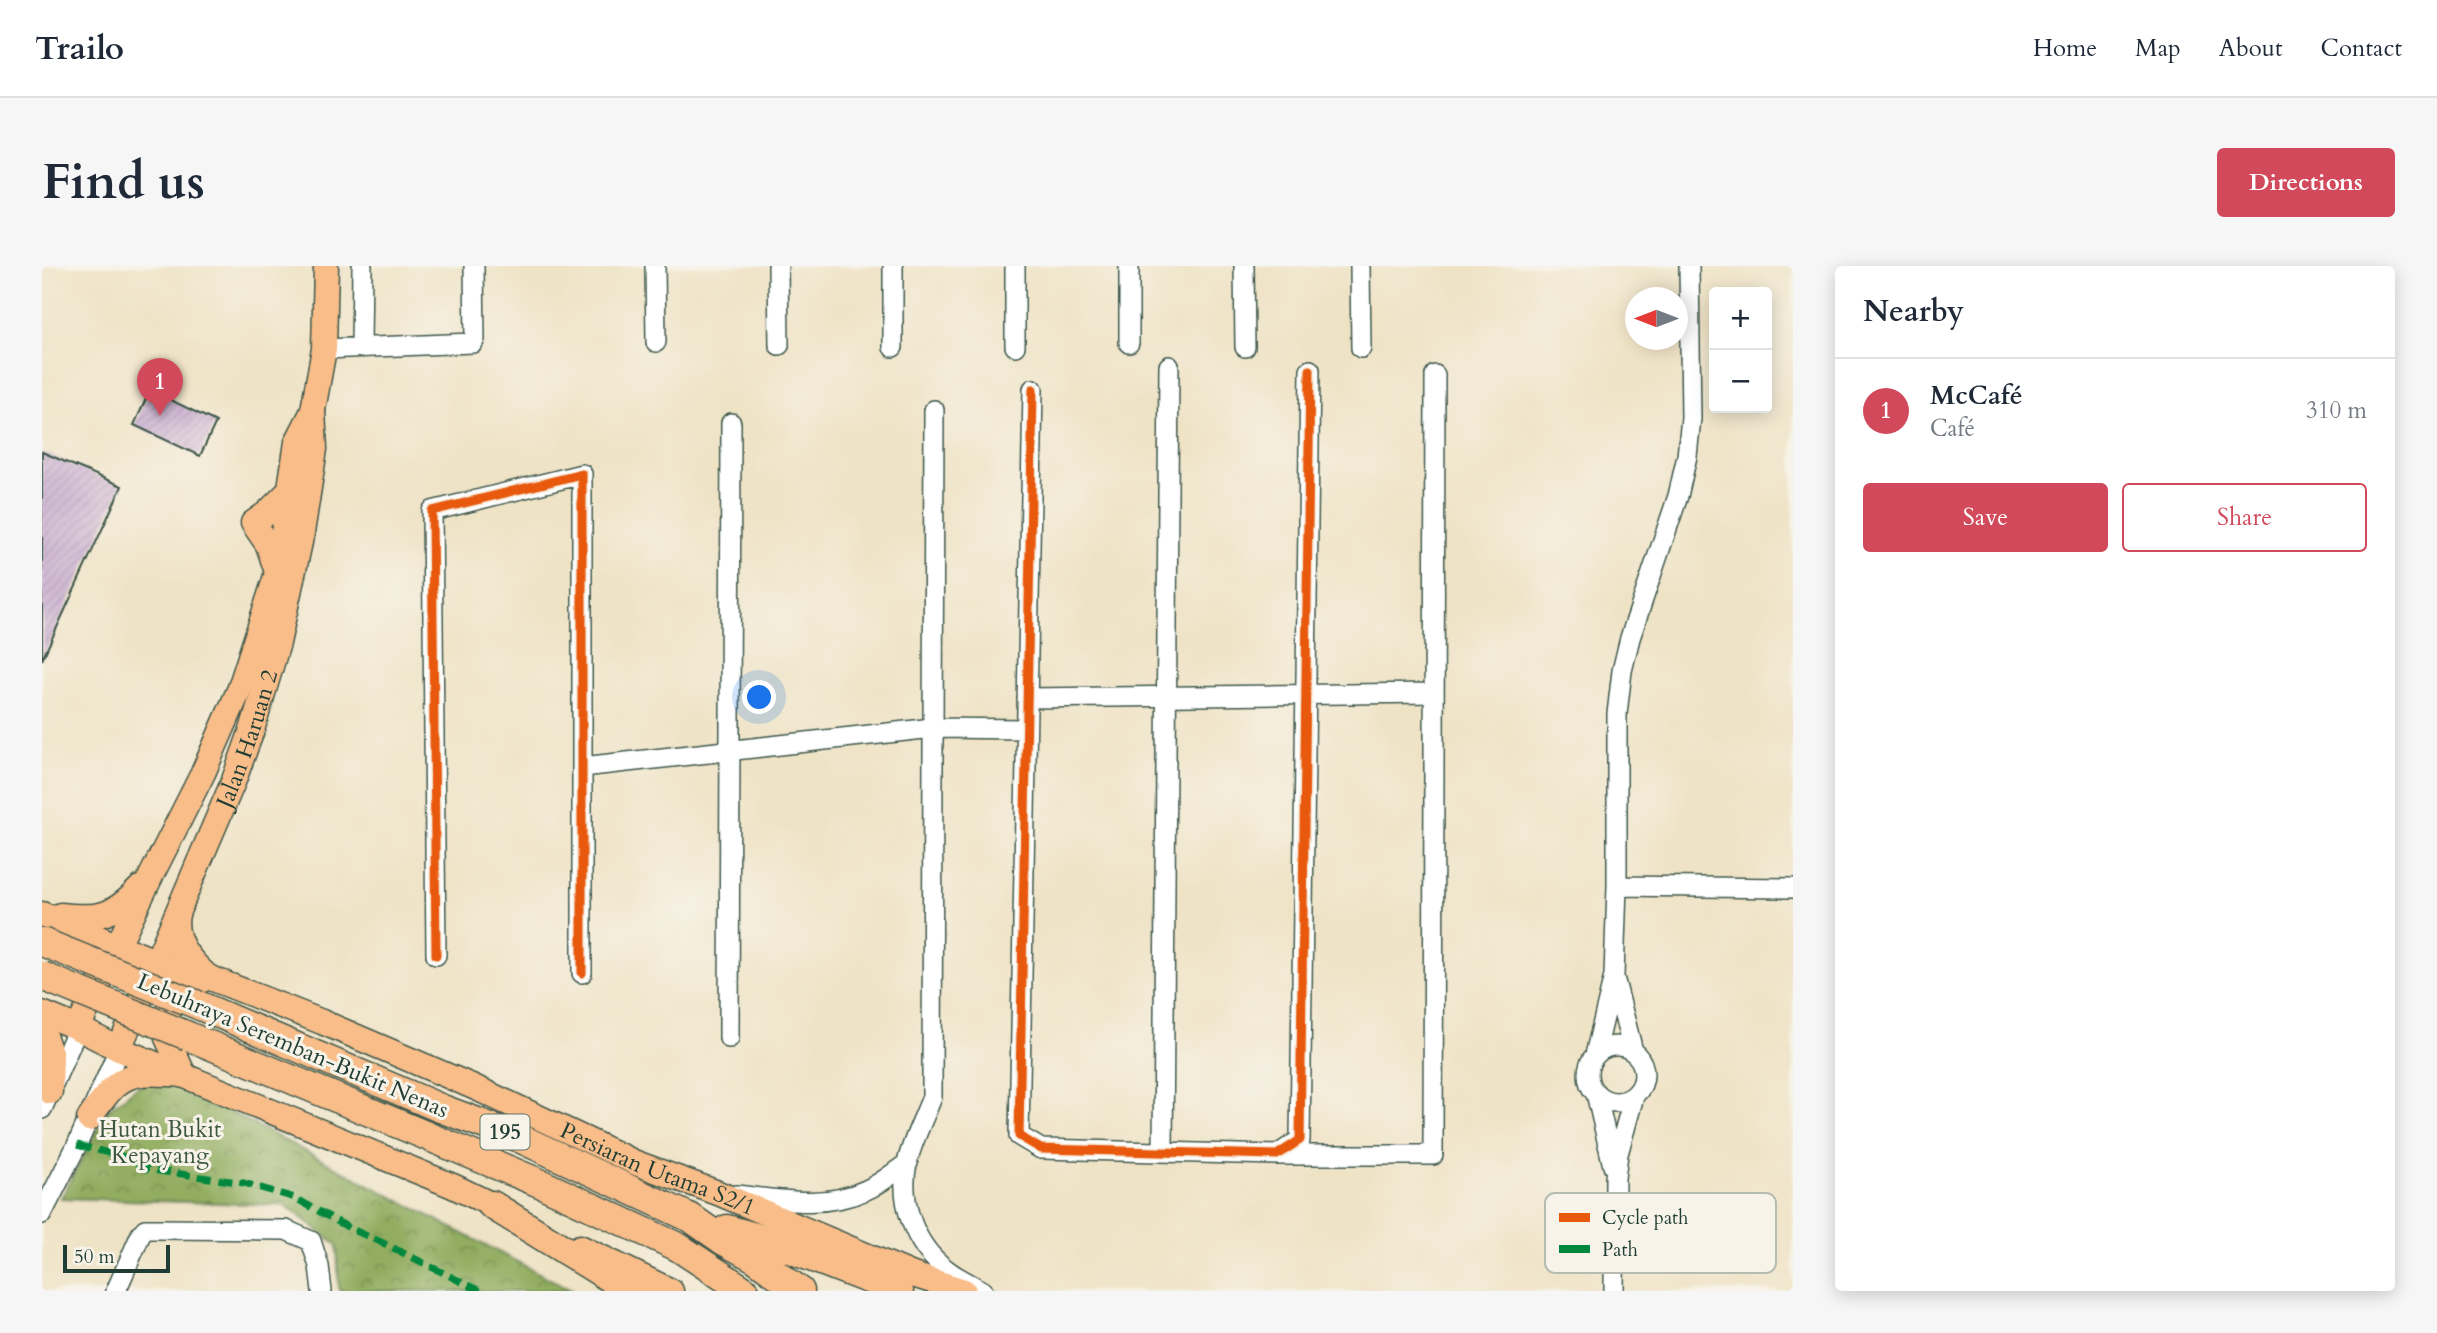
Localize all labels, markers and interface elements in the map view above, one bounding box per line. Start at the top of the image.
text: Trailo [35,26,124,71]
text: Home [2033,32,2097,65]
text: Map [2135,32,2181,65]
text: About [2219,32,2283,65]
text: Contact [2321,32,2402,65]
button: Directions [2217,148,2395,217]
text: Find us [42,149,205,216]
north arrow [1625,287,1688,350]
map controls [1709,287,1772,413]
button: + [1709,287,1772,350]
text: Nearby [1863,291,1964,332]
button: − [1709,350,1772,413]
pin: 1 [137,358,183,416]
text: McCafé [1930,378,2023,413]
text: 1 [1880,395,1892,426]
text: 310 m [2306,395,2367,426]
text: Café [1930,413,1975,444]
button: Save [1863,483,2108,552]
button: Share [2122,483,2367,552]
street label: Jalan Haruan 2 [208,666,285,815]
your location [742,680,776,714]
street label: Lebuhraya Seremban-Bukit Nenas [132,966,453,1125]
park label: Hutan Bukit Kepayang [99,1114,221,1171]
road number: 195 [480,1114,530,1150]
street label: Persiaran Utama S2/1 [555,1115,760,1223]
legend [1545,1193,1776,1273]
text: Cycle path [1602,1205,1689,1231]
text: Path [1602,1237,1638,1263]
scale bar [63,1242,170,1274]
text: 50 m [74,1244,115,1270]

